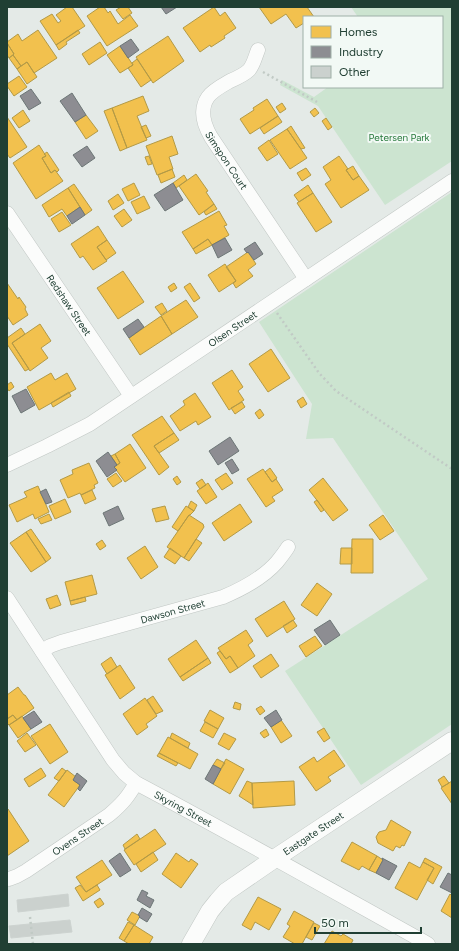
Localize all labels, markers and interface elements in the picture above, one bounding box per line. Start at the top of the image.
legend [303,16,443,88]
text: Homes [339,25,378,39]
text: Industry [339,45,384,59]
text: Other [339,65,370,79]
street label: Simspon Court [202,129,250,192]
park label: Petersen Park [369,131,430,144]
street label: Redshaw Street [43,272,94,338]
street label: Olsen Street [206,308,260,350]
street label: Dawson Street [139,596,207,627]
street label: Skyring Street [152,788,215,830]
street label: Eastgate Street [280,809,346,858]
street label: Ovens Street [50,815,106,859]
scale bar [315,909,421,935]
text: 50 m [321,916,349,930]

